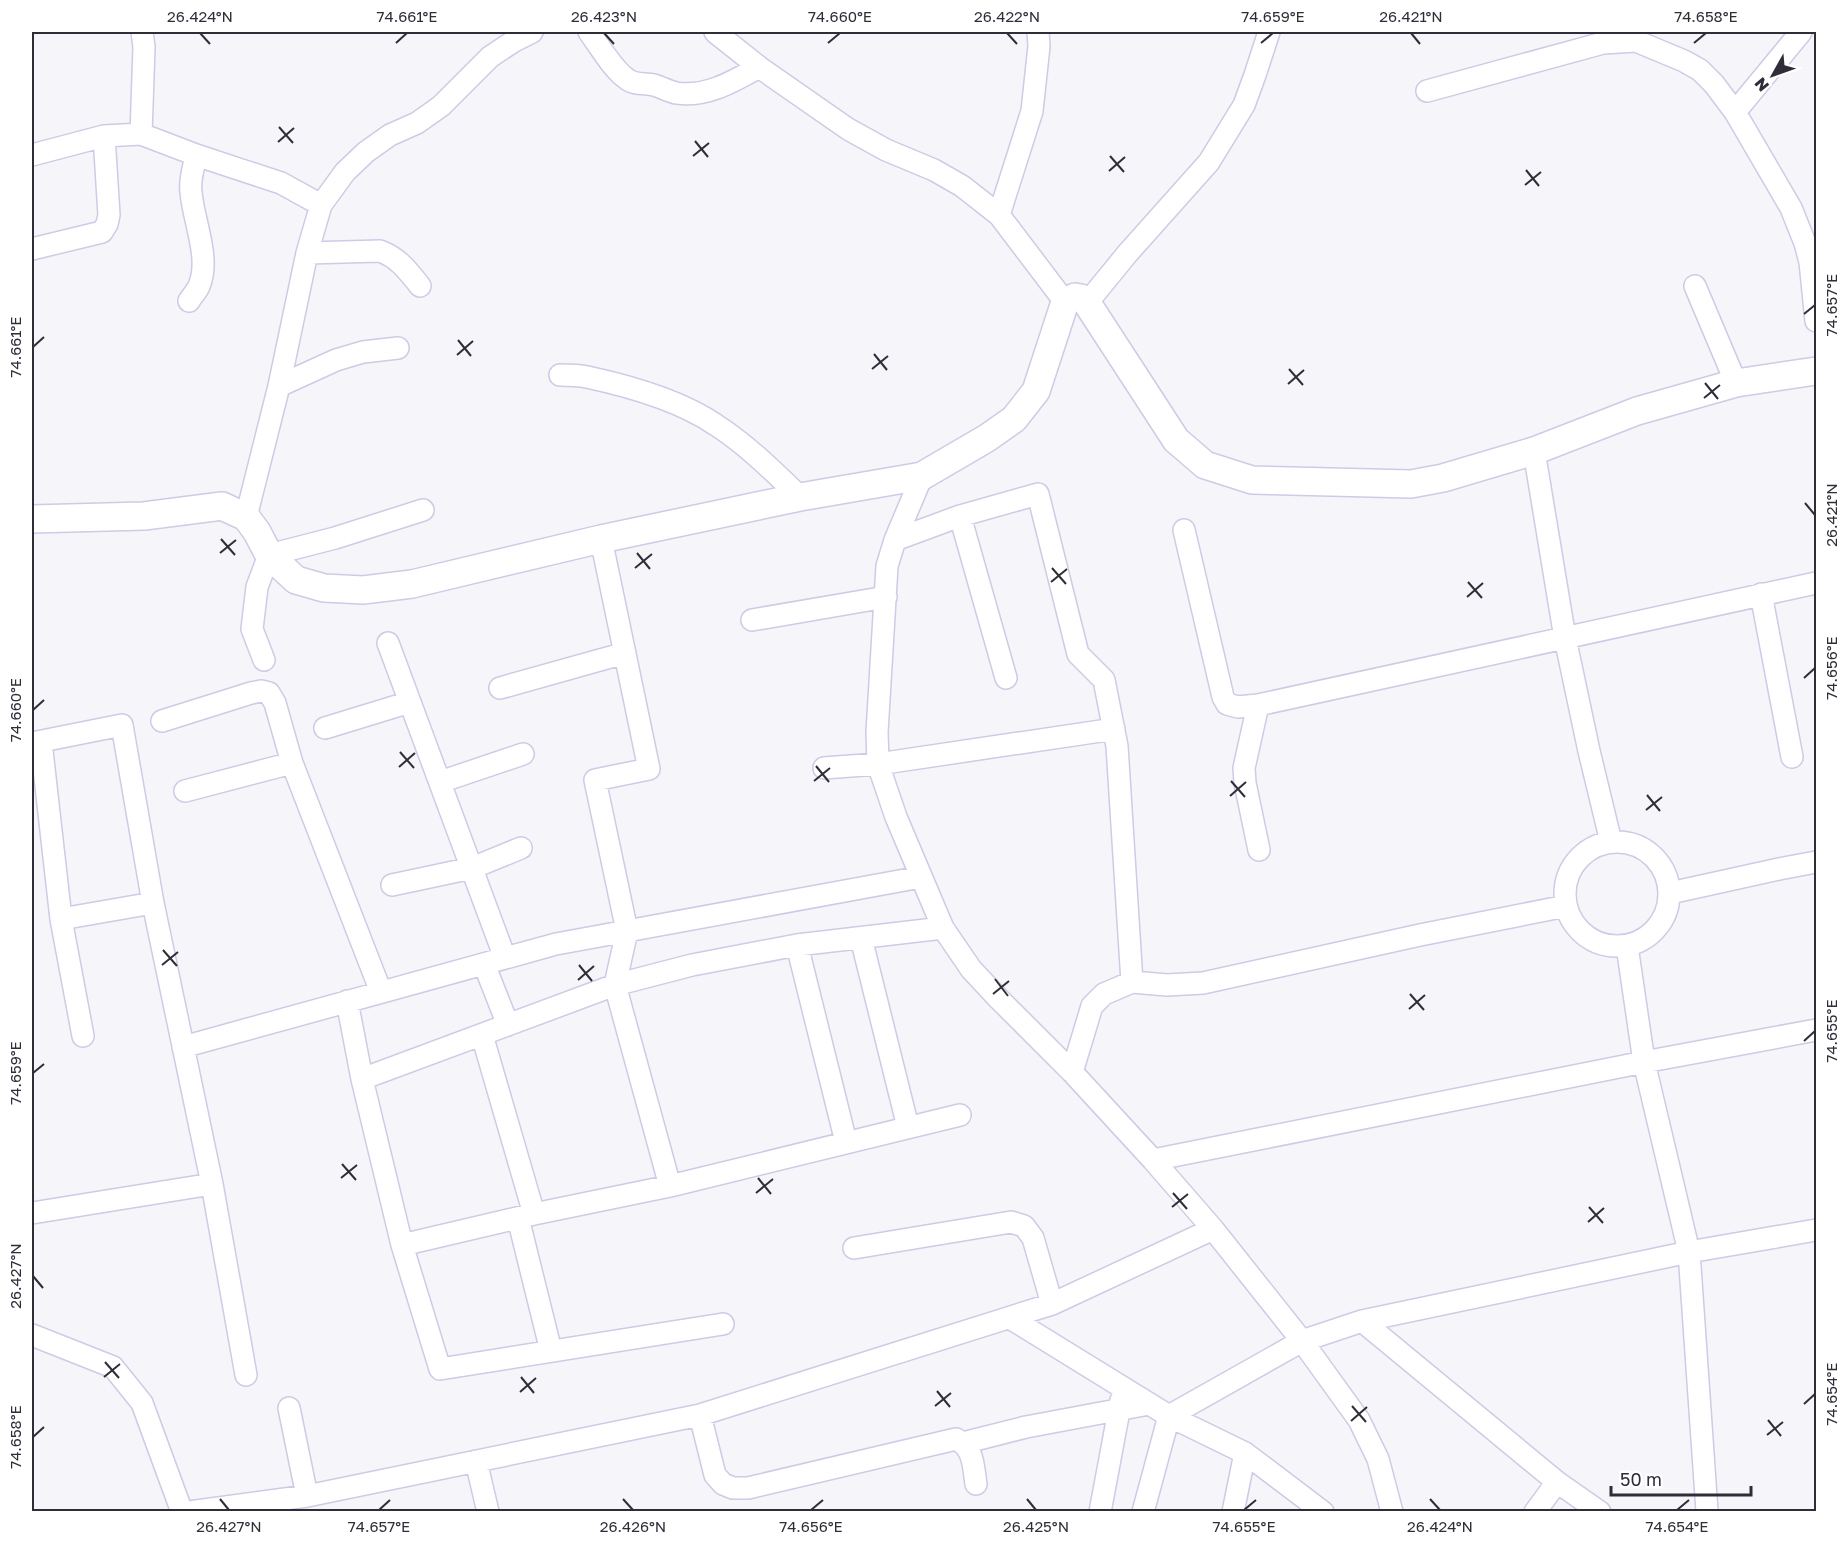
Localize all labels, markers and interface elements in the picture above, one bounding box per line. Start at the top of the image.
text: 26.424°N [167,7,233,25]
text: 74.661°E [377,7,437,25]
text: 26.423°N [571,7,637,25]
text: 74.660°E [808,7,872,25]
text: 26.422°N [974,7,1040,25]
text: 74.659°E [1241,7,1305,25]
text: 26.421°N [1379,7,1443,25]
text: 74.658°E [1674,7,1738,25]
north arrow [1743,45,1803,105]
text: N [1750,74,1773,96]
text: 74.657°E [1822,274,1840,336]
text: 74.661°E [6,317,24,377]
text: 26.421°N [1822,483,1840,547]
text: 74.656°E [1822,636,1840,700]
text: 74.660°E [6,678,24,742]
text: 74.655°E [1822,999,1840,1063]
text: 74.659°E [6,1041,24,1105]
text: 26.427°N [6,1243,24,1309]
text: 74.654°E [1822,1363,1840,1425]
text: 74.658°E [6,1405,24,1469]
scale bar [1611,1459,1750,1497]
text: 50 m [1620,1468,1662,1490]
text: 26.427°N [196,1517,262,1535]
text: 74.657°E [348,1517,410,1535]
text: 26.426°N [600,1517,666,1535]
text: 74.656°E [779,1517,843,1535]
text: 26.425°N [1003,1517,1069,1535]
text: 74.655°E [1212,1517,1276,1535]
text: 26.424°N [1407,1517,1473,1535]
text: 74.654°E [1646,1517,1708,1535]

